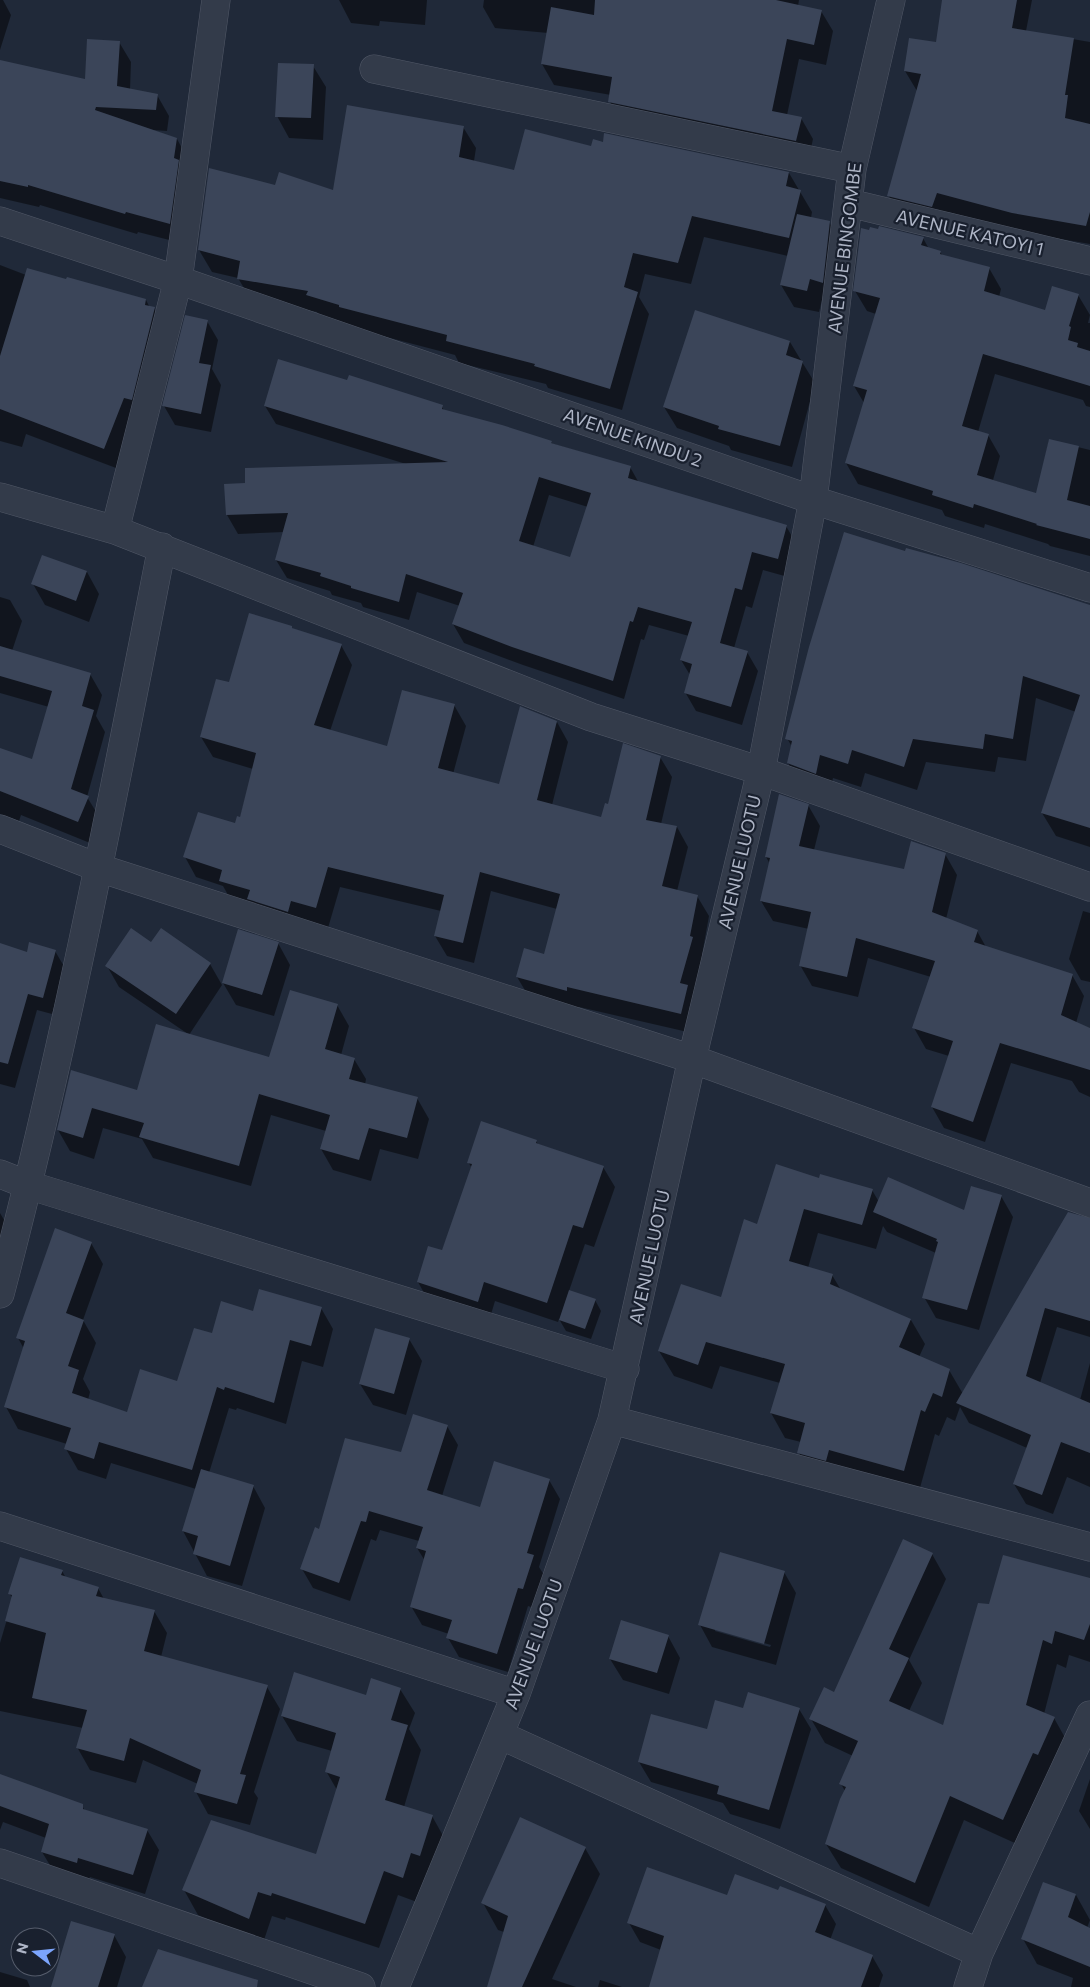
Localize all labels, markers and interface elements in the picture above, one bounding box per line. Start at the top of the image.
street label: AVENUE BINGOMBE [823,161,865,335]
street label: AVENUE KATOYI 1 [894,204,1046,260]
street label: AVENUE KINDU 2 [561,403,705,471]
street label: AVENUE LUOTU [713,793,765,931]
street label: AVENUE LUOTU [624,1188,674,1326]
street label: AVENUE LUOTU [499,1576,567,1712]
north arrow [10,1927,60,1977]
text: N [12,1941,32,1956]

